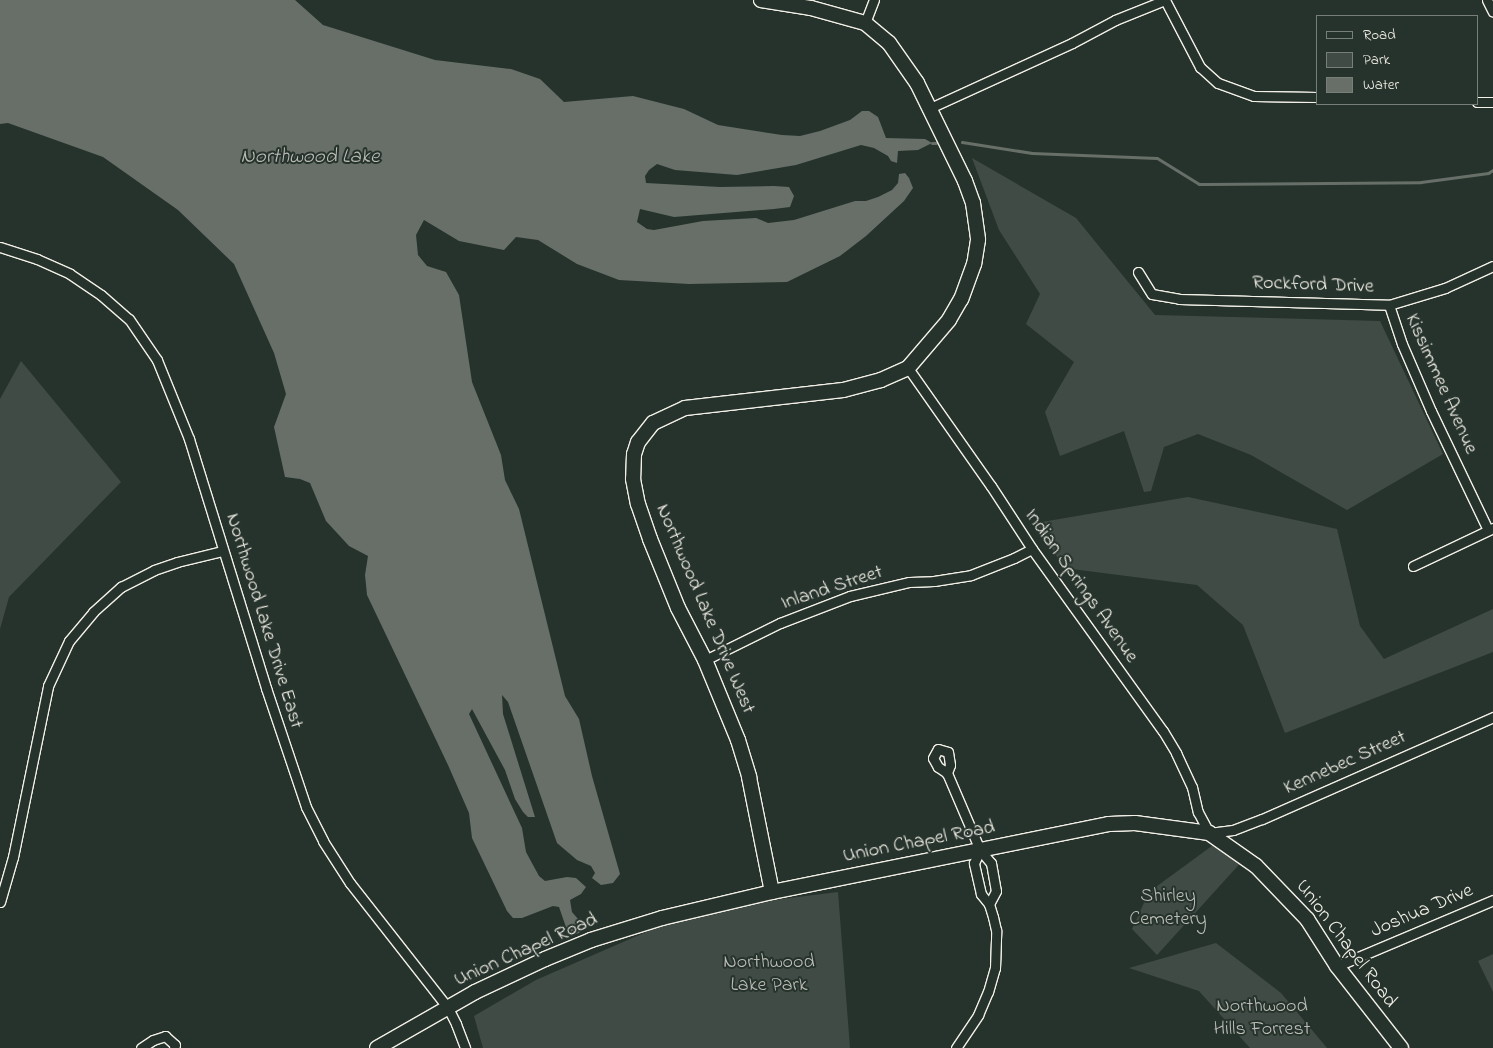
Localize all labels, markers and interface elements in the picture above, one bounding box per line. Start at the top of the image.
legend [1316,15,1478,105]
text: Road [1363,24,1396,46]
text: Park [1363,49,1390,71]
text: Water [1363,74,1399,96]
water label: Northwood Lake [241,144,379,170]
street label: Rockford Drive [1252,271,1374,299]
street label: Kissimmee Avenue [1399,310,1483,458]
street label: Northwood Lake Drive West [650,501,760,717]
street label: Indian Springs Avenue [1019,504,1143,668]
street label: Northwood Lake Drive East [220,510,308,732]
street label: Inland Street [778,560,886,616]
street label: Kennebec Street [1280,725,1410,801]
street label: Union Chapel Road [841,815,997,869]
street label: Union Chapel Road [1290,875,1402,1013]
street label: Joshua Drive [1367,879,1477,943]
park label: Shirley Cemetery [1129,884,1207,931]
street label: Union Chapel Road [451,908,601,992]
park label: Northwood Lake Park [723,951,815,998]
park label: Northwood Hills Forrest [1214,994,1310,1041]

